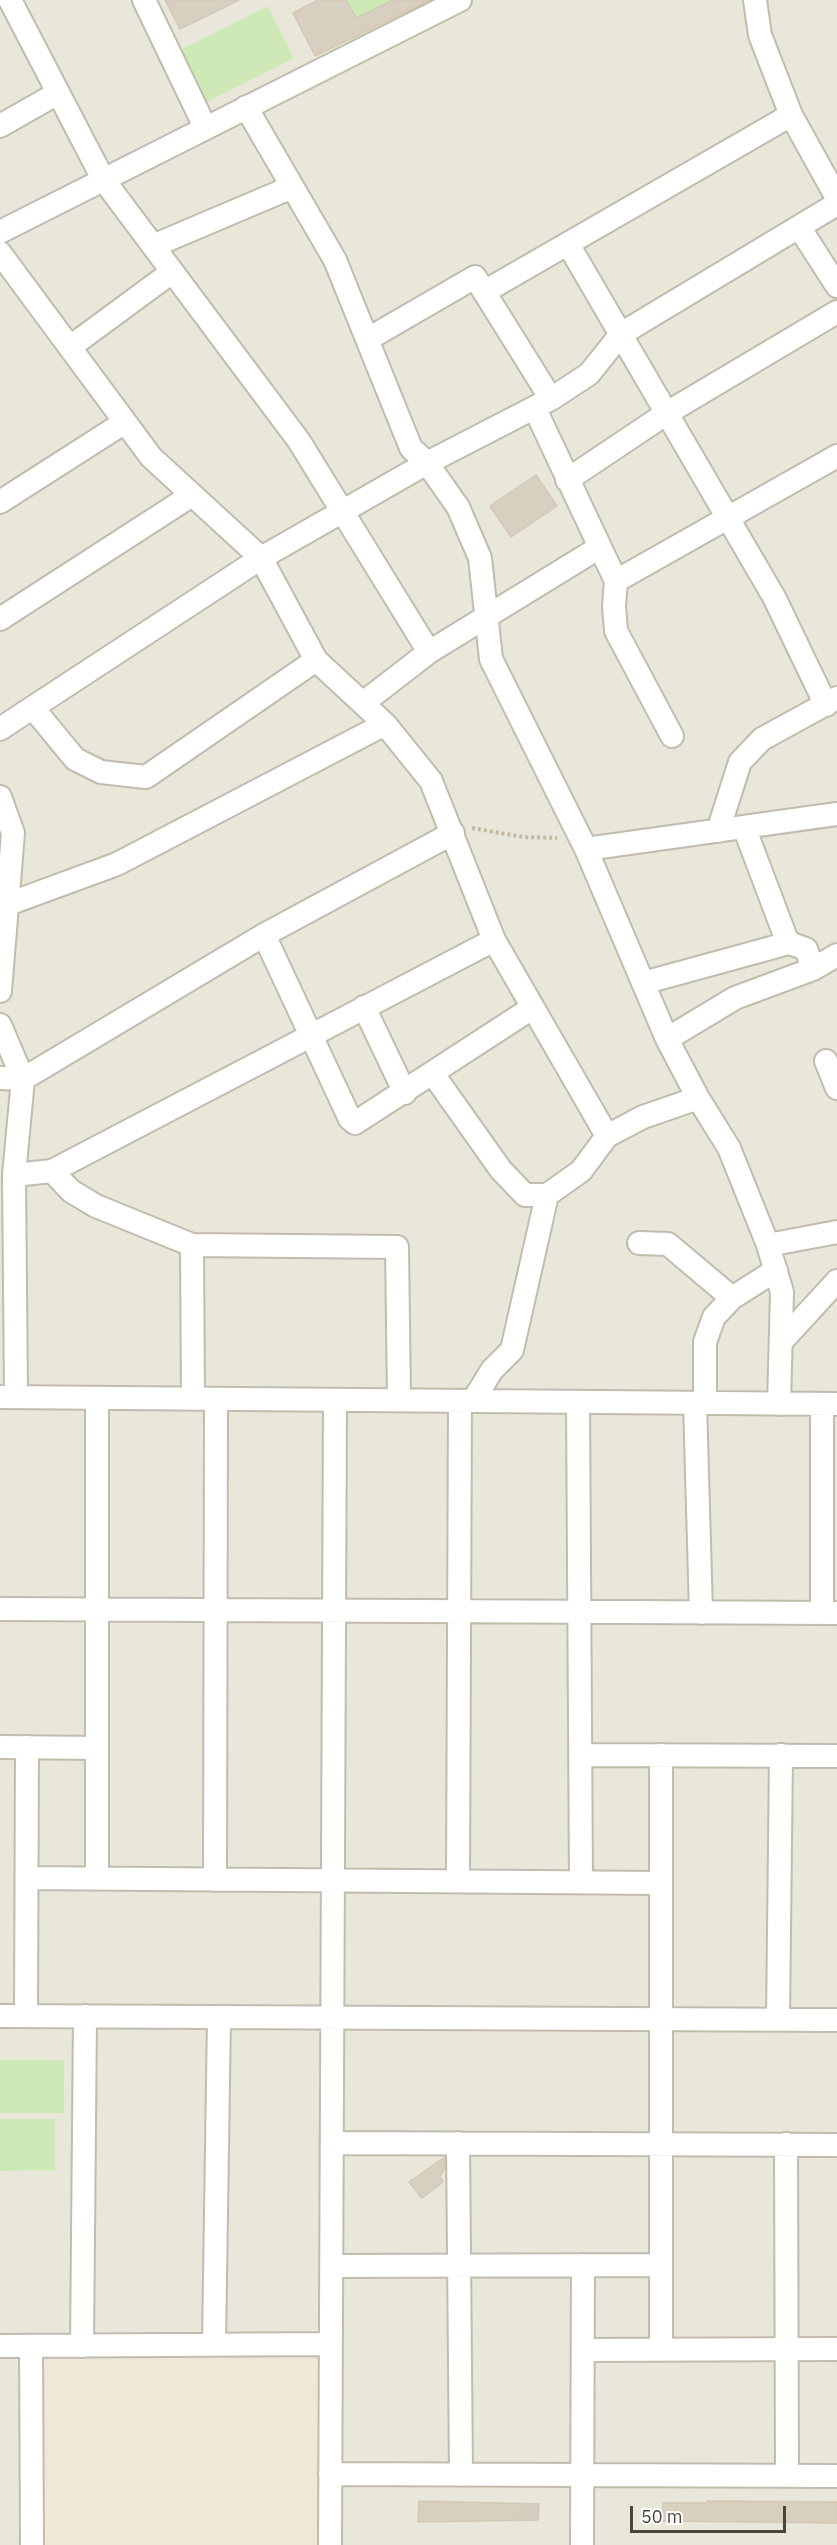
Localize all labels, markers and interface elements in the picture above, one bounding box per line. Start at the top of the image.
scale bar [633,2494,789,2532]
text: 50 m [641,2505,683,2528]

